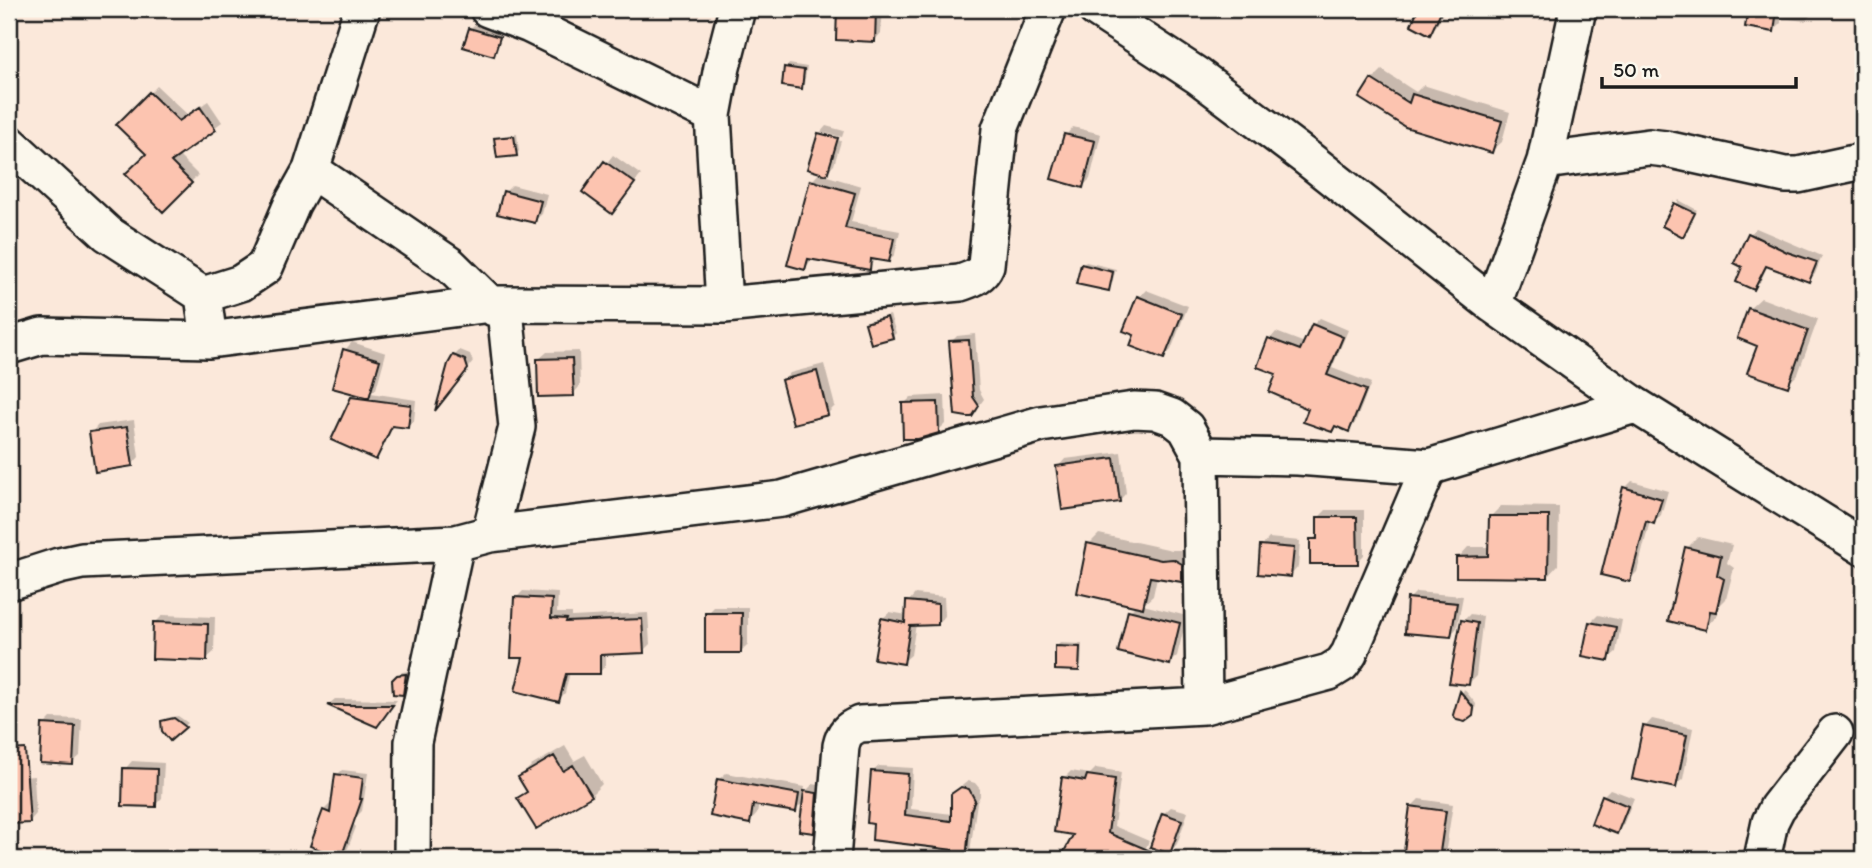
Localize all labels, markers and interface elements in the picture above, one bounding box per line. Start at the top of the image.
scale bar [1602,46,1797,90]
text: 50 m [1613,57,1660,82]

